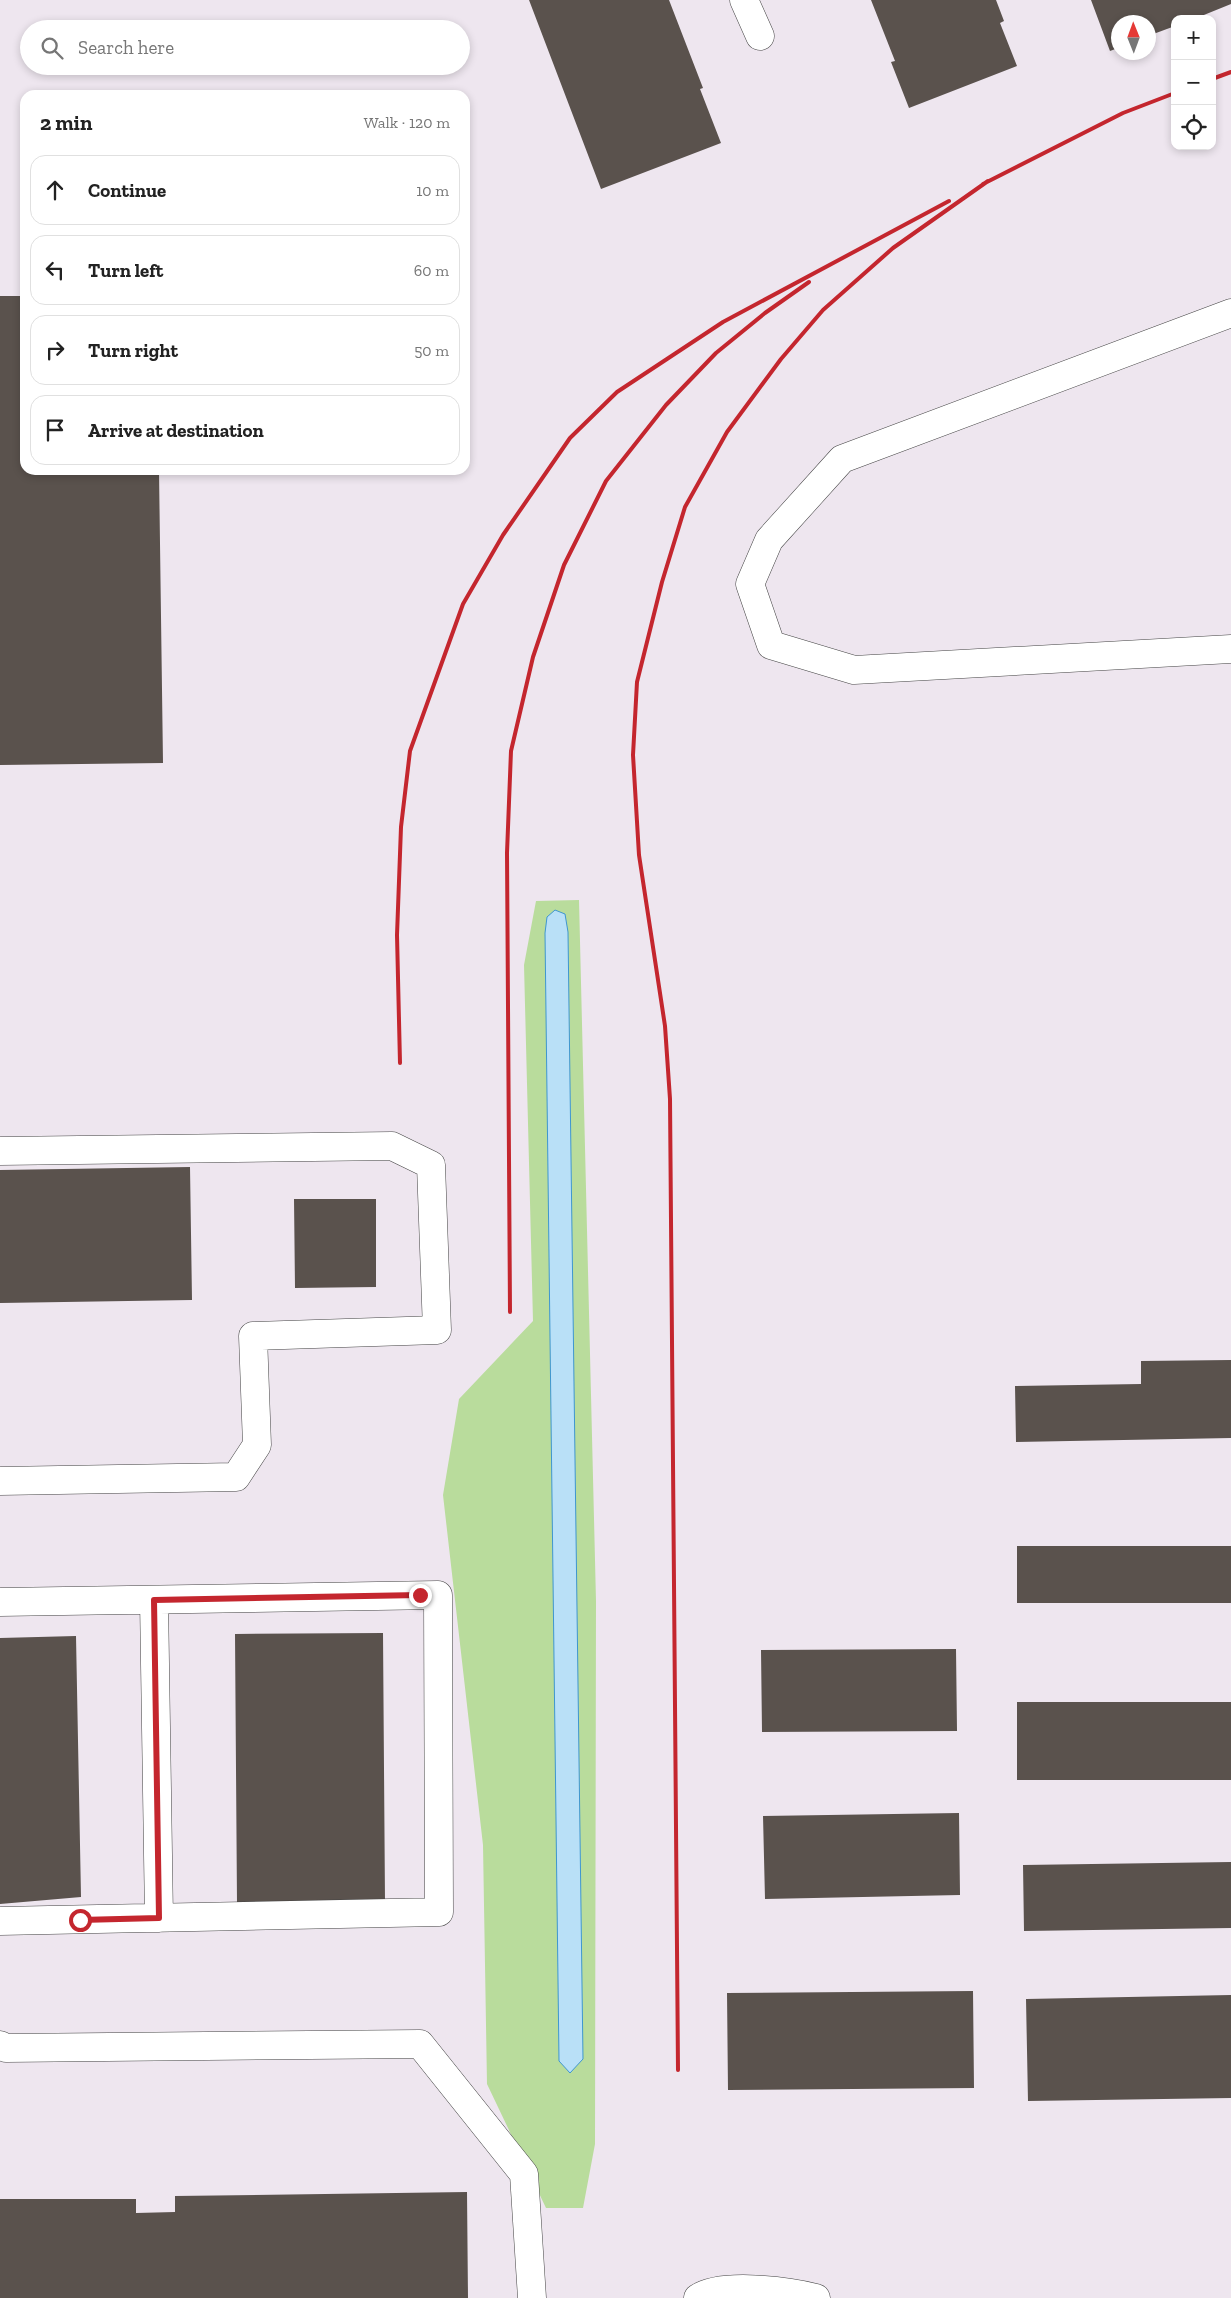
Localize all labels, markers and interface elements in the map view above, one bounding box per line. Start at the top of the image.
north arrow [1111,15,1156,60]
map controls [1171,15,1216,150]
button: + [1171,15,1216,60]
search box [20,20,470,75]
icon: search [38,34,66,62]
text: Search here [78,36,174,59]
button: − [1171,60,1216,105]
button: locate [1171,105,1216,150]
text: 2 min [40,110,92,135]
text: Walk · 120 m [364,113,450,132]
icon: ahead [41,176,69,204]
text: Continue [88,179,166,202]
text: 10 m [416,181,449,200]
icon: left [41,256,69,284]
text: Turn left [88,259,163,282]
text: 60 m [414,261,449,280]
icon: right [41,336,69,364]
text: Turn right [88,339,178,362]
text: 50 m [414,341,449,360]
icon: arrive [41,416,69,444]
text: Arrive at destination [88,419,264,442]
route end [409,1584,432,1607]
route start [69,1909,92,1932]

